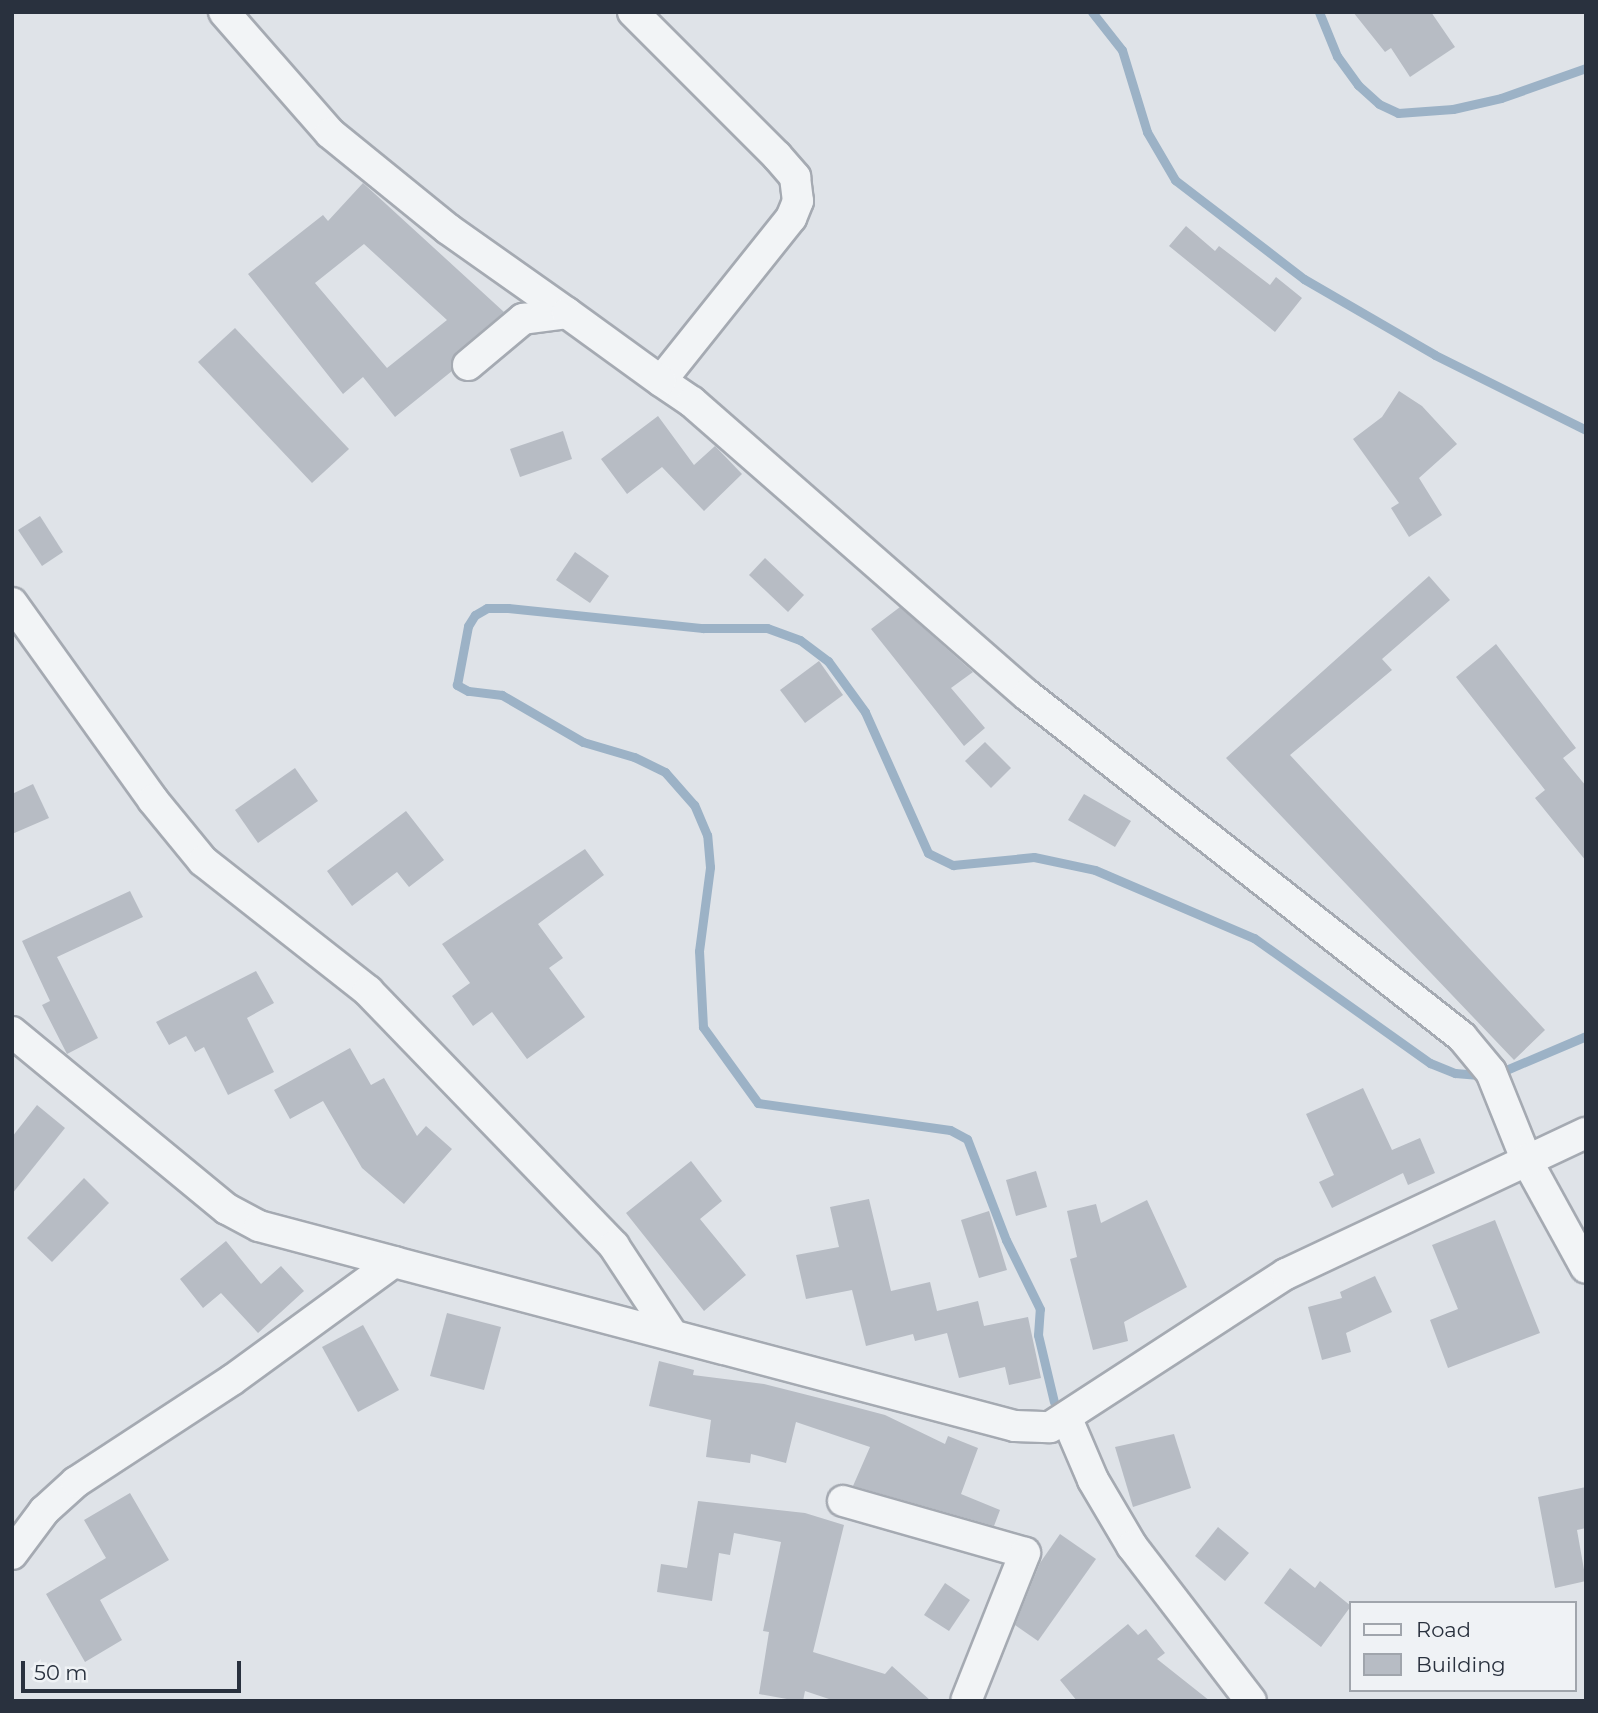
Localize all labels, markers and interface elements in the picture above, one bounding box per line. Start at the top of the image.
legend [1350,1601,1577,1692]
text: Road [1416,1617,1471,1642]
scale bar [24,1646,245,1690]
text: Building [1416,1652,1506,1677]
text: 50 m [34,1660,88,1685]

